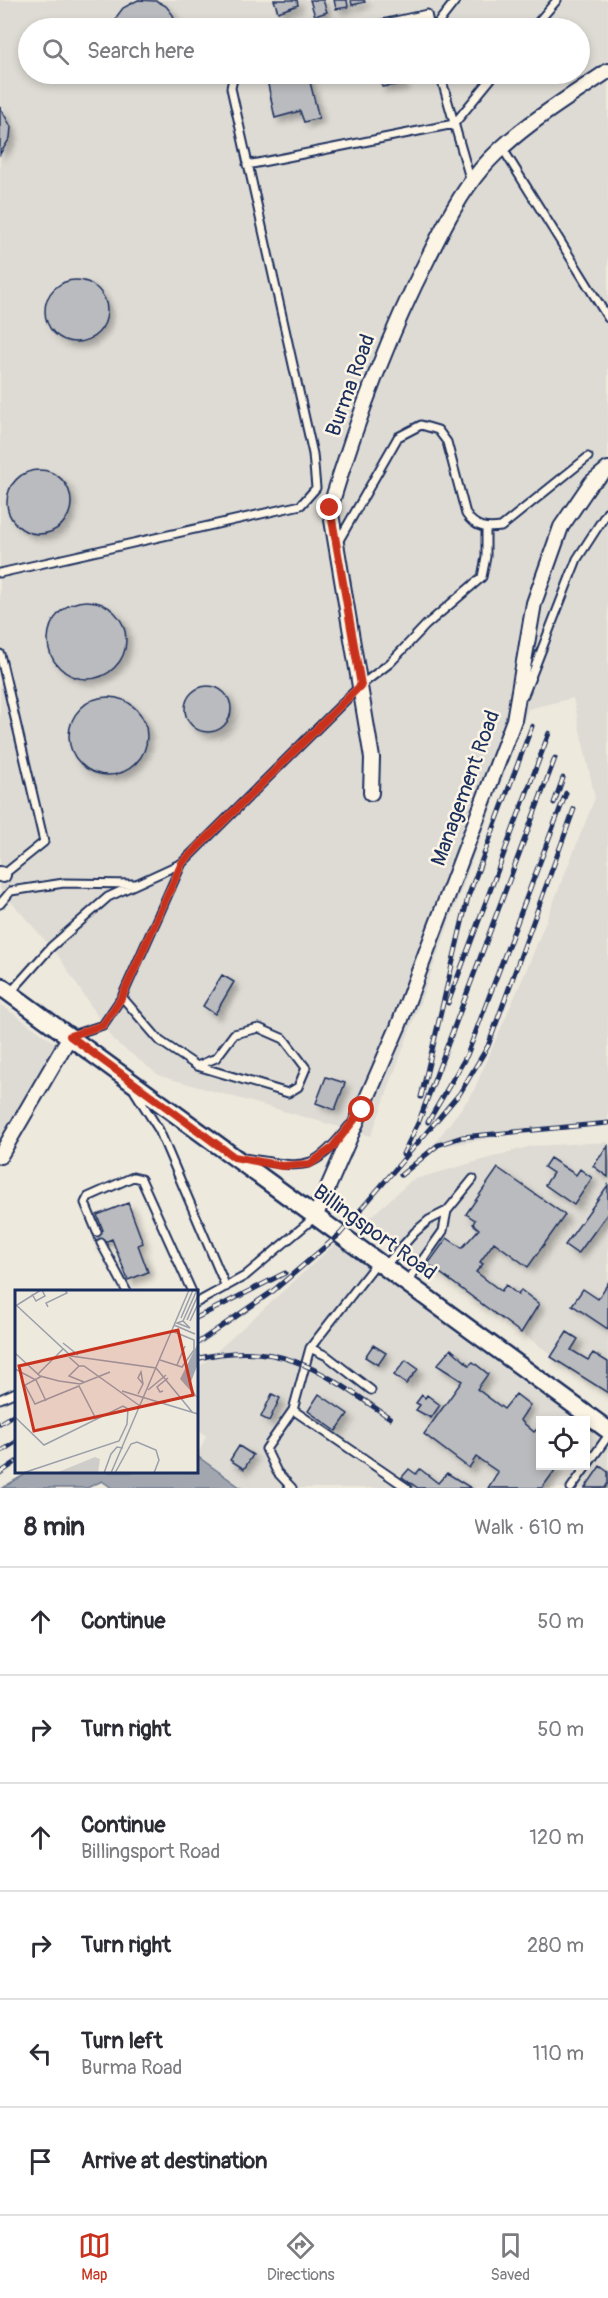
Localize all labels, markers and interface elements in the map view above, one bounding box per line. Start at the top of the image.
search box [18,18,590,84]
icon: search [39,35,72,68]
text: Search here [87,37,194,65]
street label: Burma Road [320,331,381,440]
route end [316,494,342,520]
street label: Management Road [425,707,506,870]
route start [348,1096,374,1122]
street label: Billingsport Road [308,1179,442,1286]
inset map [15,1290,198,1473]
map controls [536,1416,590,1470]
button: locate [536,1416,590,1470]
text: 8 min [24,1511,85,1543]
text: Walk · 610 m [474,1515,584,1540]
icon: ahead [24,1605,57,1638]
text: Continue [81,1607,165,1635]
text: 50 m [537,1609,584,1634]
icon: right [24,1713,57,1746]
text: Turn right [81,1715,171,1743]
text: 50 m [537,1717,584,1742]
text: Continue [81,1811,165,1839]
icon: ahead [24,1821,57,1854]
text: 120 m [529,1825,584,1850]
text: Billingsport Road [81,1839,220,1864]
icon: right [24,1929,57,1962]
text: Turn right [81,1931,171,1959]
text: 280 m [527,1933,584,1958]
text: Turn left [81,2027,163,2055]
icon: left [24,2037,57,2070]
text: 110 m [533,2041,584,2066]
text: Burma Road [81,2055,182,2080]
icon: arrive [24,2145,57,2178]
text: Arrive at destination [81,2147,267,2175]
tab: Map [78,2229,111,2285]
tab: Directions [267,2229,335,2285]
tab: Saved [490,2229,530,2285]

